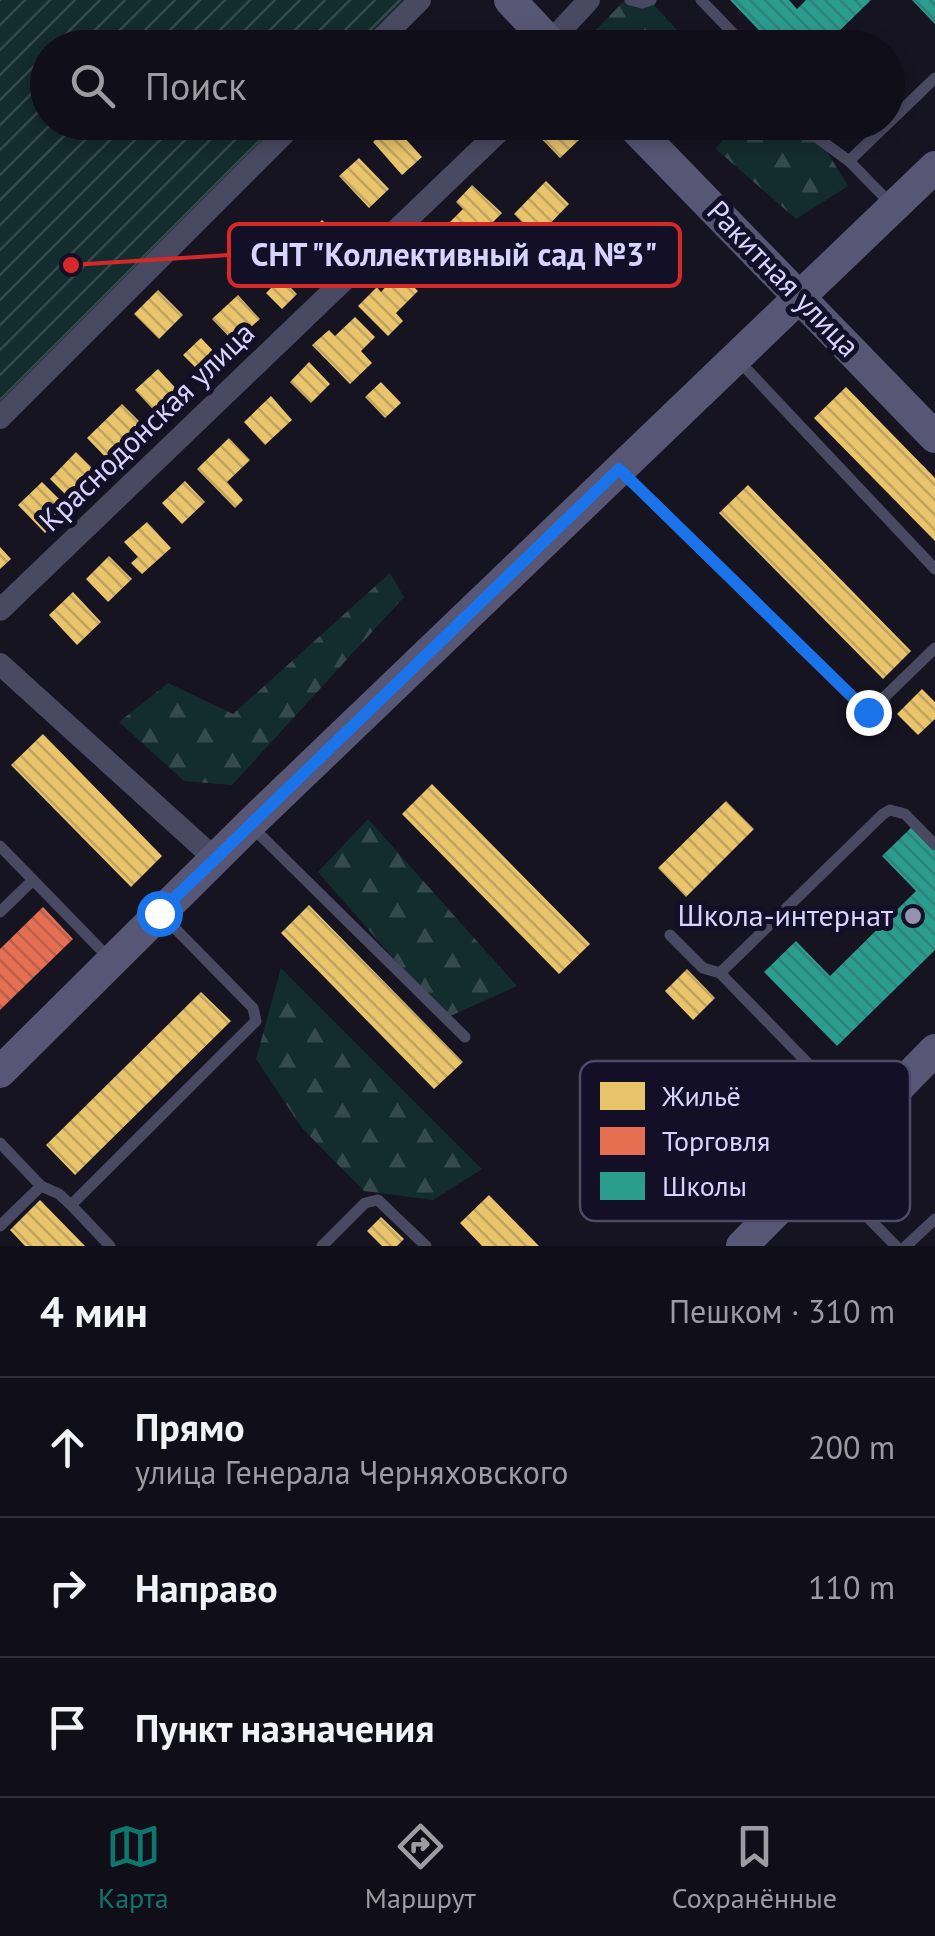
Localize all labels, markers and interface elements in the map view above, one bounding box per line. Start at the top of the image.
search box [30,30,905,140]
icon: search [65,58,120,113]
text: Поиск [145,61,246,110]
street label: Ракитная улица [700,191,869,365]
callout: СНТ "Коллективный сад №3" [229,224,680,286]
text: СНТ "Коллективный сад №3" [251,233,657,275]
street label: Краснодонская улица [30,313,262,539]
route end [846,690,892,736]
route start [137,891,183,937]
place label: Школа-интернат [677,895,893,934]
marker: Школа-интернат [902,905,924,927]
legend [580,1061,910,1221]
text: Жильё [661,1077,741,1114]
text: Торговля [662,1122,770,1159]
text: Школы [662,1167,747,1204]
text: 4 мин [40,1284,148,1339]
text: Пешком · 310 m [669,1290,895,1332]
text: Прямо [135,1402,245,1451]
icon: ahead [40,1420,95,1475]
text: 200 m [808,1426,895,1468]
text: улица Генерала Черняховского [135,1451,568,1493]
icon: right [40,1560,95,1615]
text: Направо [135,1563,278,1612]
text: 110 m [808,1566,895,1608]
icon: arrive [40,1700,95,1755]
text: Пункт назначения [135,1703,434,1752]
tab: Карта [98,1819,169,1916]
tab: Маршрут [365,1819,476,1916]
tab: Сохранённые [672,1819,837,1916]

